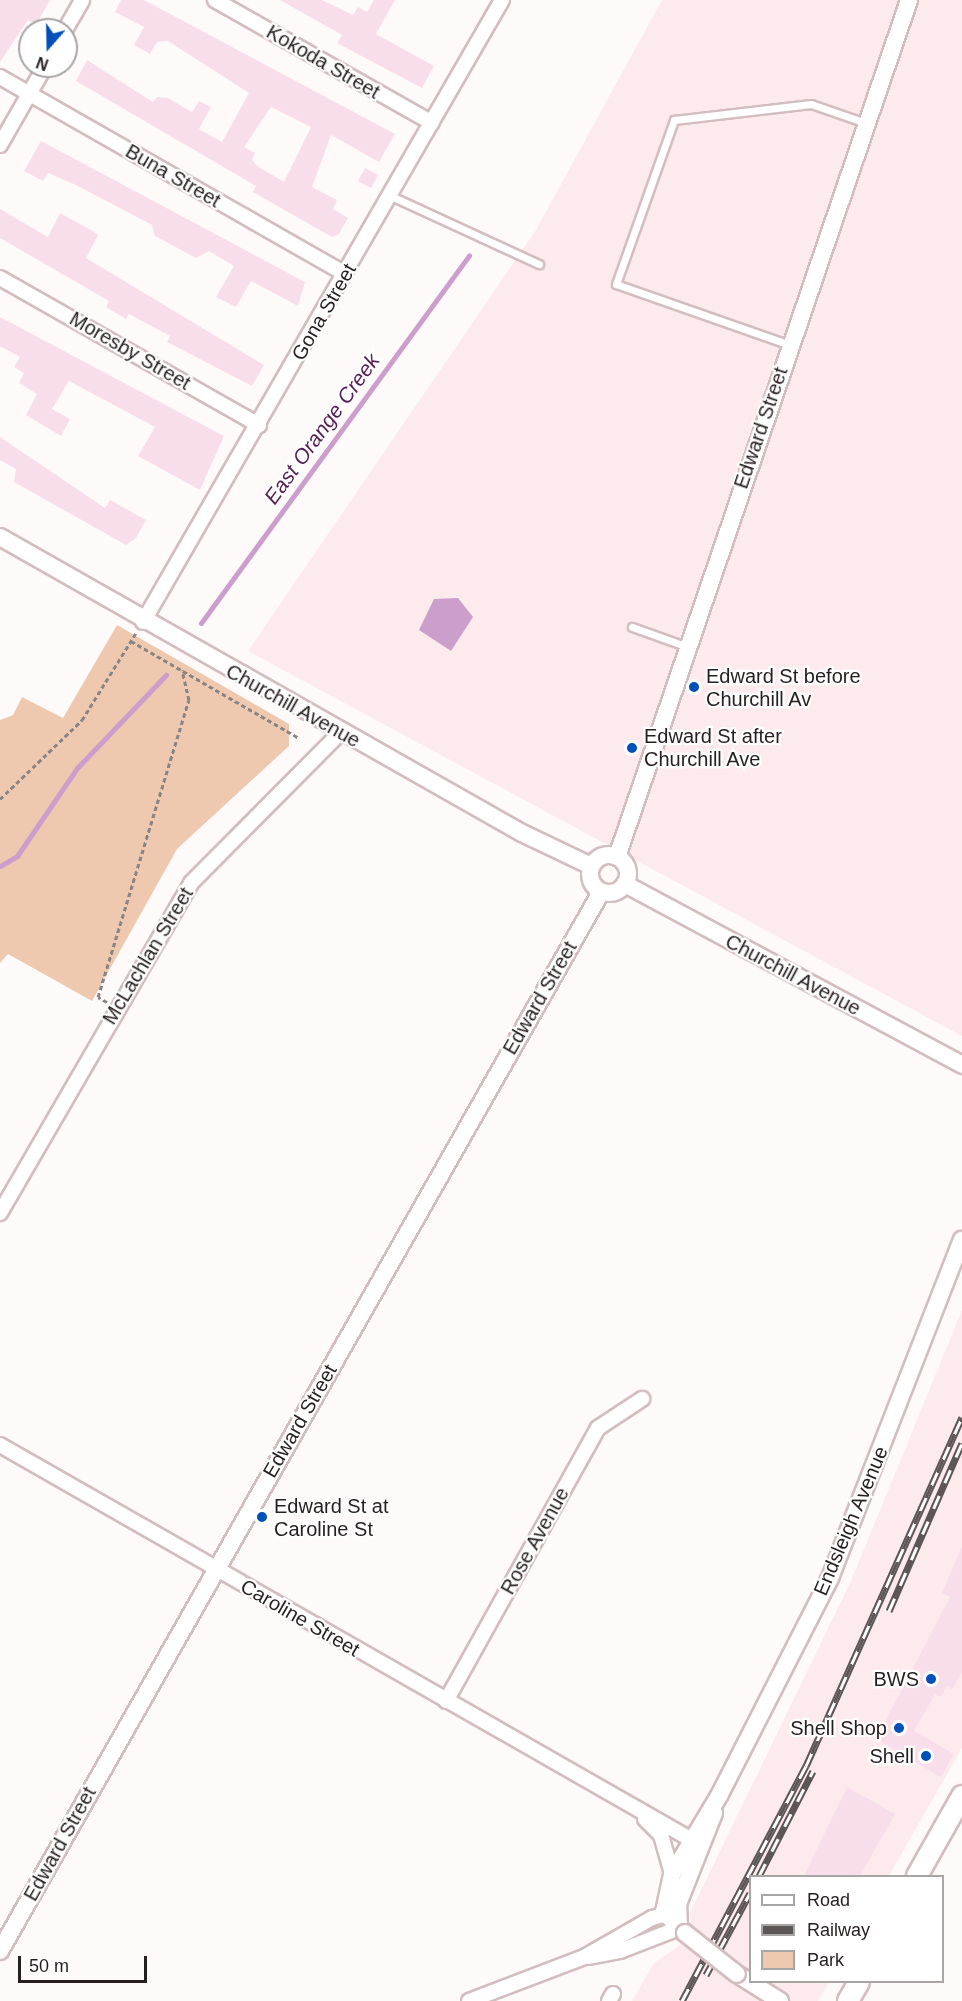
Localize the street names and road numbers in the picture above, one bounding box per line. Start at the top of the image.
street label: Kokoda Street [262,20,384,104]
street label: Buna Street [121,139,225,213]
street label: Gona Street [287,259,361,365]
street label: Moresby Street [65,307,195,395]
street label: Edward Street [729,364,793,492]
street label: Churchill Avenue [221,659,365,753]
street label: McLachlan Street [98,883,198,1029]
street label: Churchill Avenue [721,929,865,1021]
street label: Edward Street [498,937,582,1059]
street label: Edward Street [258,1360,342,1482]
street label: Endsleigh Avenue [809,1442,893,1600]
street label: Rose Avenue [495,1483,575,1599]
street label: Caroline Street [236,1574,364,1662]
street label: Edward Street [19,1783,101,1905]

